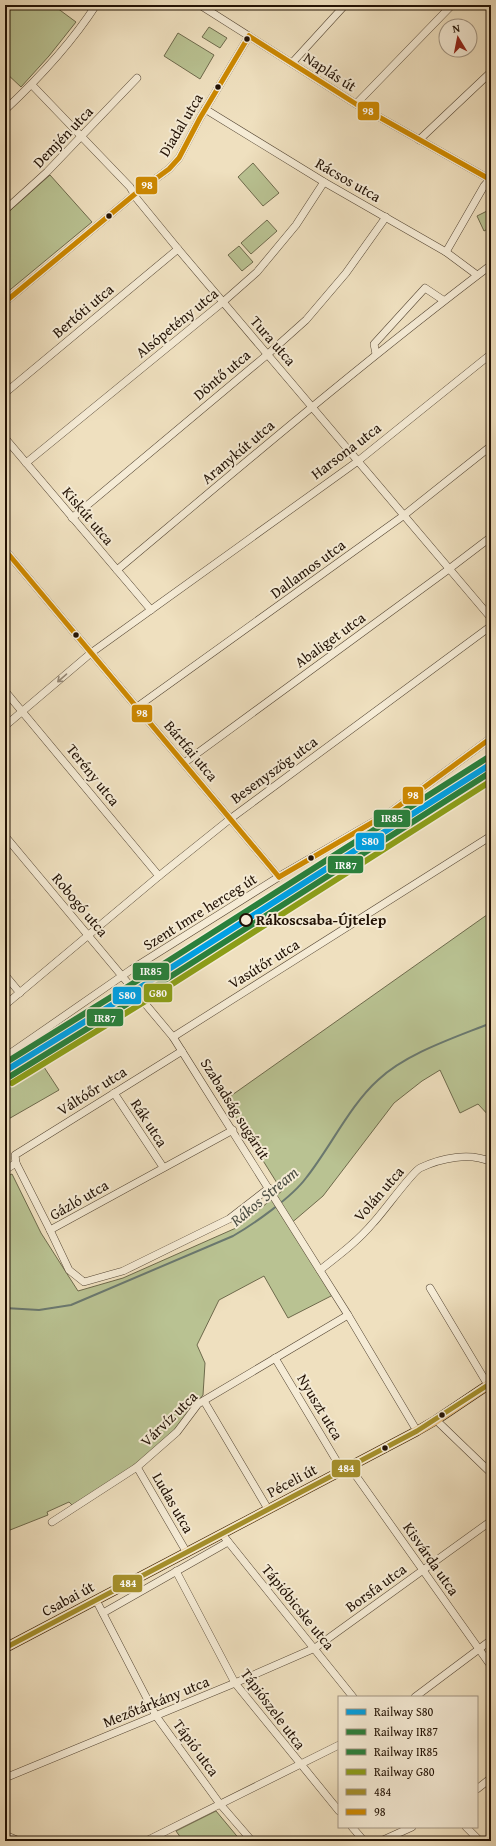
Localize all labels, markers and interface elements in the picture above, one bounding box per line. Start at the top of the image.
north arrow [438,18,478,58]
text: N [451,20,462,37]
unlabelled marker [242,34,252,44]
street label: Naplás út [300,47,361,97]
unlabelled marker [213,82,223,92]
street label: Diadal utca [153,89,208,160]
street label: Demjén utca [28,101,97,172]
line badge: 98 [357,101,380,121]
text: 98 [362,103,374,119]
street label: Rácsos utca [312,152,385,207]
line badge: 98 [135,176,158,195]
text: 98 [141,177,153,193]
unlabelled marker [104,211,114,221]
street label: Bertóti utca [47,279,118,343]
street label: Alsópetény utca [131,283,222,362]
street label: Tura utca [246,311,301,370]
street label: Döntő utca [189,345,255,405]
street label: Aranykút utca [197,415,279,488]
street label: Harsona utca [306,417,385,484]
street label: Kiskút utca [58,482,119,549]
street label: Dallamos utca [266,534,349,603]
street label: Abaliget utca [290,607,369,672]
unlabelled marker [71,630,81,640]
one-way arrow [56,674,67,683]
line badge: 98 [131,704,153,723]
text: 98 [136,705,148,721]
street label: Bártfai utca [160,716,223,786]
street label: Besenyszög utca [226,731,321,808]
street label: Terény utca [62,739,125,810]
line badge: 98 [402,786,424,805]
text: 98 [407,787,419,803]
line badge: IR85 [373,809,411,828]
text: IR85 [381,810,403,826]
line badge: S80 [355,832,385,851]
text: S80 [361,833,379,849]
unlabelled marker [306,853,316,863]
line badge: IR87 [327,855,364,874]
text: IR87 [335,857,357,873]
street label: Robogó utca [48,868,113,941]
street label: Szent Imre herceg út [139,868,261,955]
place label: Rákoscsaba-Újtelep [256,909,387,930]
marker: Rákoscsaba-Újtelep [239,913,253,927]
street label: Vasútőr utca [224,934,303,994]
line badge: IR85 [132,962,170,981]
text: IR85 [140,963,162,979]
line badge: G80 [143,983,173,1003]
text: G80 [149,985,167,1001]
line badge: S80 [112,986,142,1005]
text: S80 [118,987,136,1003]
line badge: IR87 [86,1008,124,1027]
text: IR87 [94,1010,116,1026]
street label: Szabadság sugárút [196,1054,275,1164]
street label: Váltóőr utca [53,1061,131,1120]
street label: Rák utca [126,1094,173,1151]
water label: Rákos Stream [224,1160,304,1232]
street label: Volán utca [349,1162,408,1226]
street label: Gázló utca [45,1174,112,1225]
street label: Nyuszt utca [292,1370,348,1444]
street label: Várvíz utca [136,1386,202,1451]
unlabelled marker [437,1410,447,1420]
unlabelled marker [380,1443,390,1453]
street label: Péceli út [263,1458,321,1502]
line badge: 484 [331,1459,361,1478]
text: 484 [337,1460,355,1476]
street label: Ludas utca [148,1469,199,1537]
street label: Kisvárda utca [398,1518,464,1600]
street label: Borsfa utca [341,1558,410,1617]
street label: Tápióbicske utca [257,1559,340,1654]
line badge: 484 [112,1574,143,1593]
text: 484 [119,1575,137,1591]
street label: Csabai út [38,1576,98,1621]
street label: Tápiószele utca [236,1664,311,1754]
street label: Mezőtárkány utca [99,1671,212,1732]
legend [338,1696,478,1828]
text: Railway S80 [374,1703,434,1720]
street label: Tápió utca [169,1715,224,1781]
text: Railway IR87 [374,1723,438,1740]
text: Railway IR85 [374,1743,438,1760]
text: Railway G80 [374,1763,435,1780]
text: 484 [374,1783,392,1800]
text: 98 [374,1803,386,1820]

